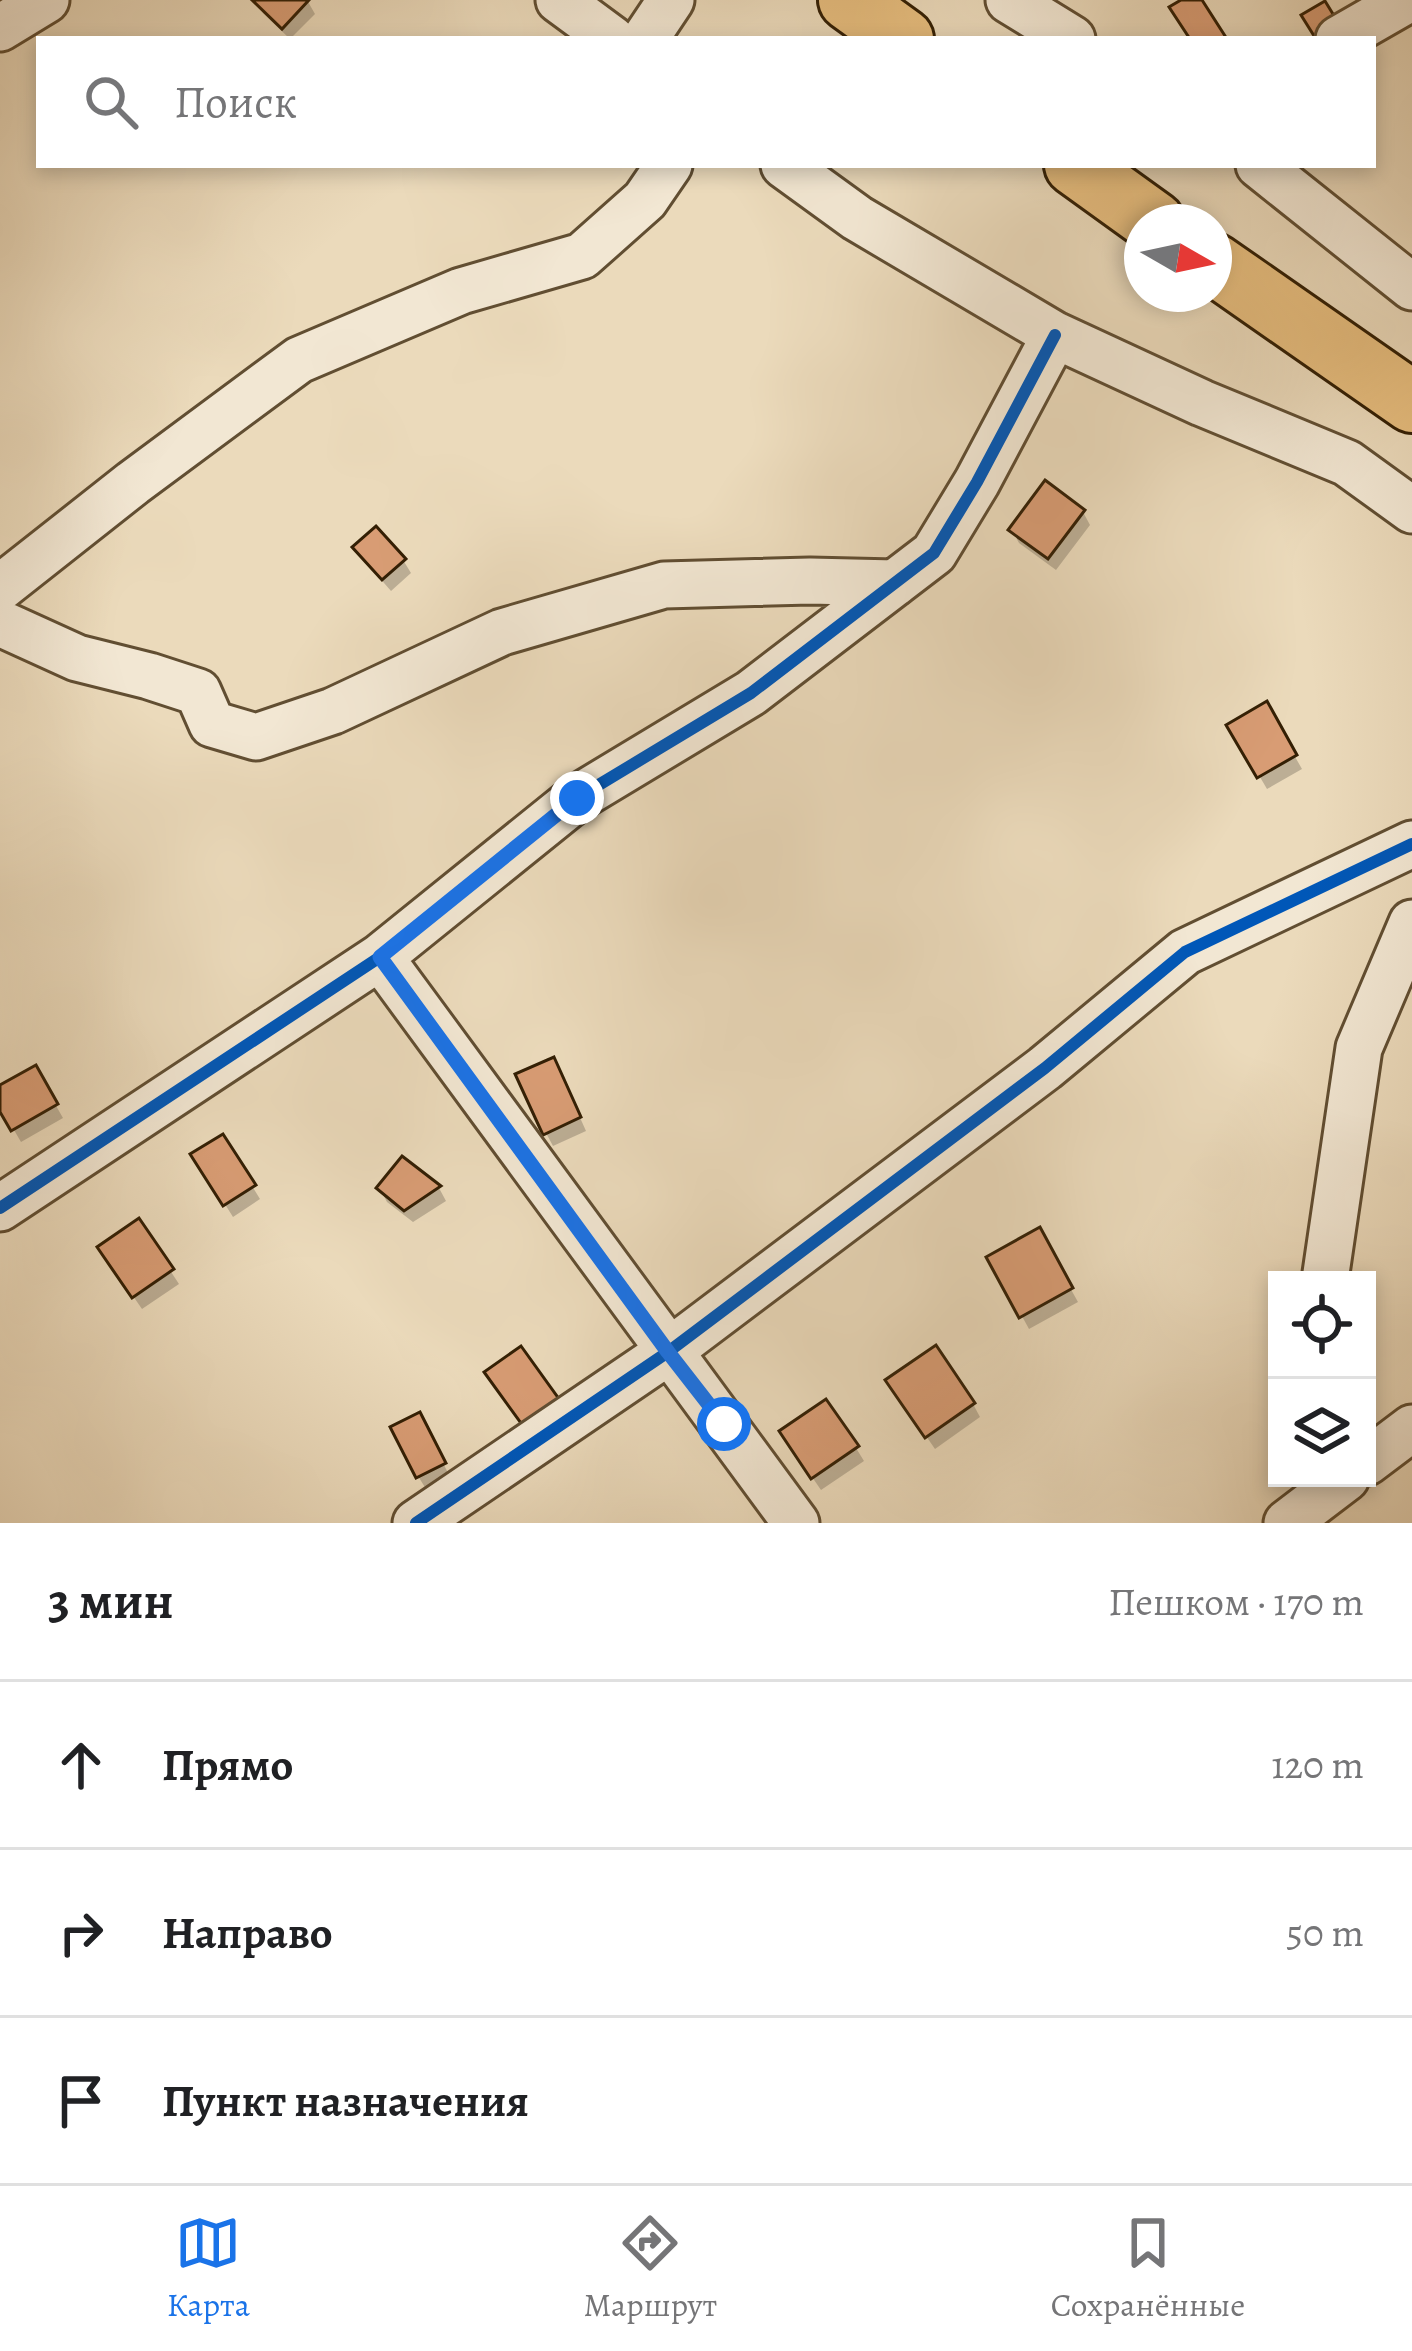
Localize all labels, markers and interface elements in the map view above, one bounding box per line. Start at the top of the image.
search box [36,36,1376,168]
icon: search [78,69,144,135]
text: Поиск [174,71,297,133]
north arrow [1124,204,1232,312]
route end [550,771,604,825]
map controls [1268,1271,1376,1487]
button: locate [1268,1271,1376,1379]
button: layers [1268,1379,1376,1487]
route start [697,1397,751,1451]
text: 3 мин [48,1566,174,1636]
text: Пешком · 170 m [1108,1575,1364,1628]
icon: ahead [48,1732,114,1798]
text: Прямо [162,1734,293,1796]
text: 120 m [1271,1738,1364,1791]
icon: right [48,1900,114,1966]
text: Направо [162,1902,333,1964]
text: 50 m [1286,1906,1364,1959]
icon: arrive [48,2068,114,2134]
text: Пункт назначения [162,2070,529,2132]
tab: Карта [167,2210,250,2327]
tab: Маршрут [583,2210,717,2327]
tab: Сохранённые [1051,2210,1245,2327]

